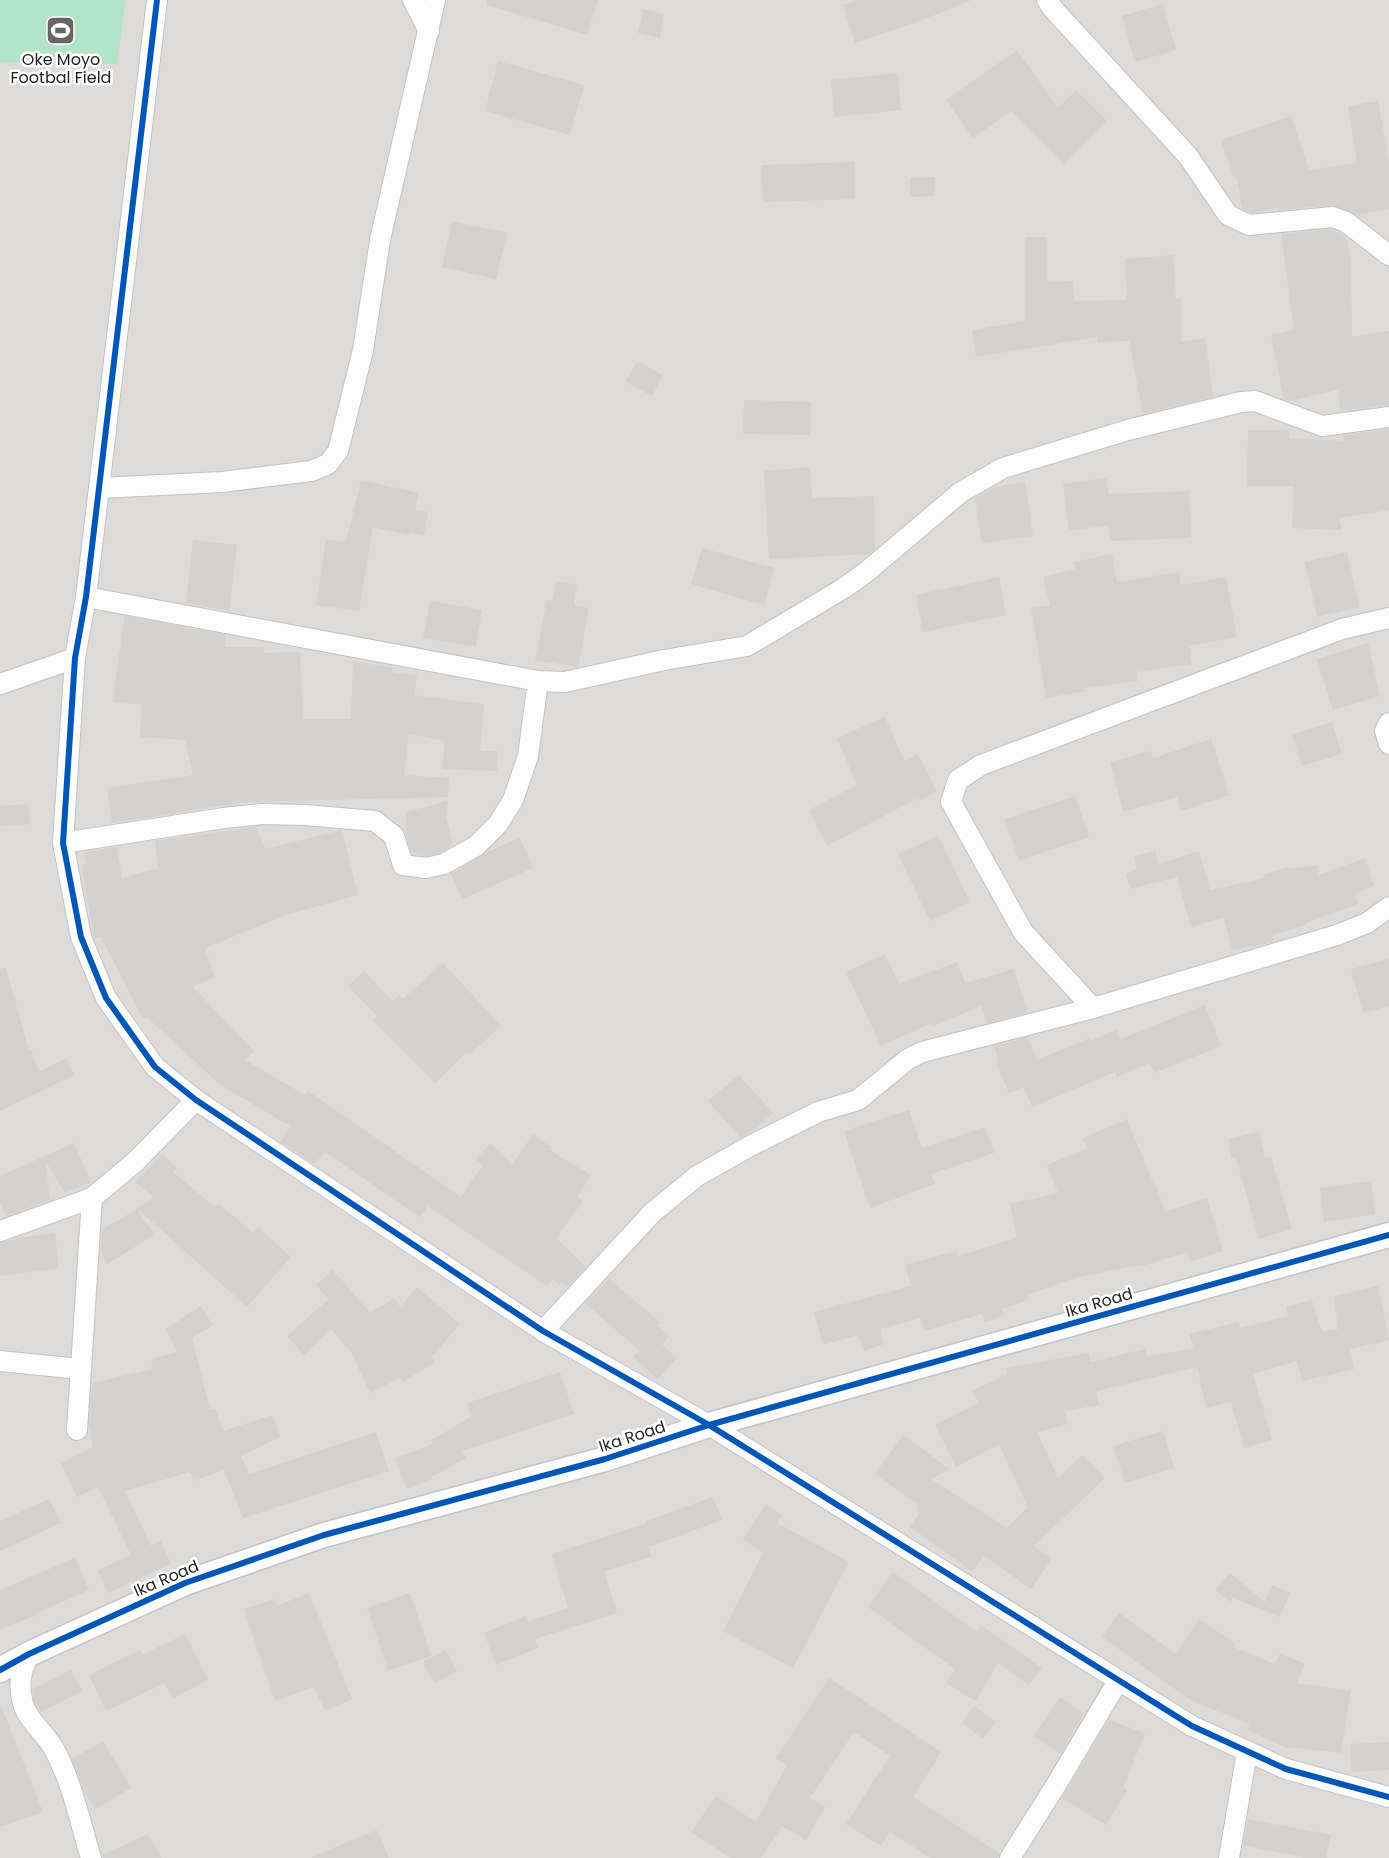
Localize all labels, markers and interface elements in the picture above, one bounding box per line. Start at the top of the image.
sports icon: Oke Moyo Footbal Field [45,15,77,47]
place label: Oke Moyo Footbal Field [11,48,111,89]
street label: Ika Road [1063,1282,1135,1323]
street label: Ika Road [596,1415,668,1458]
street label: Ika Road [130,1554,202,1603]

